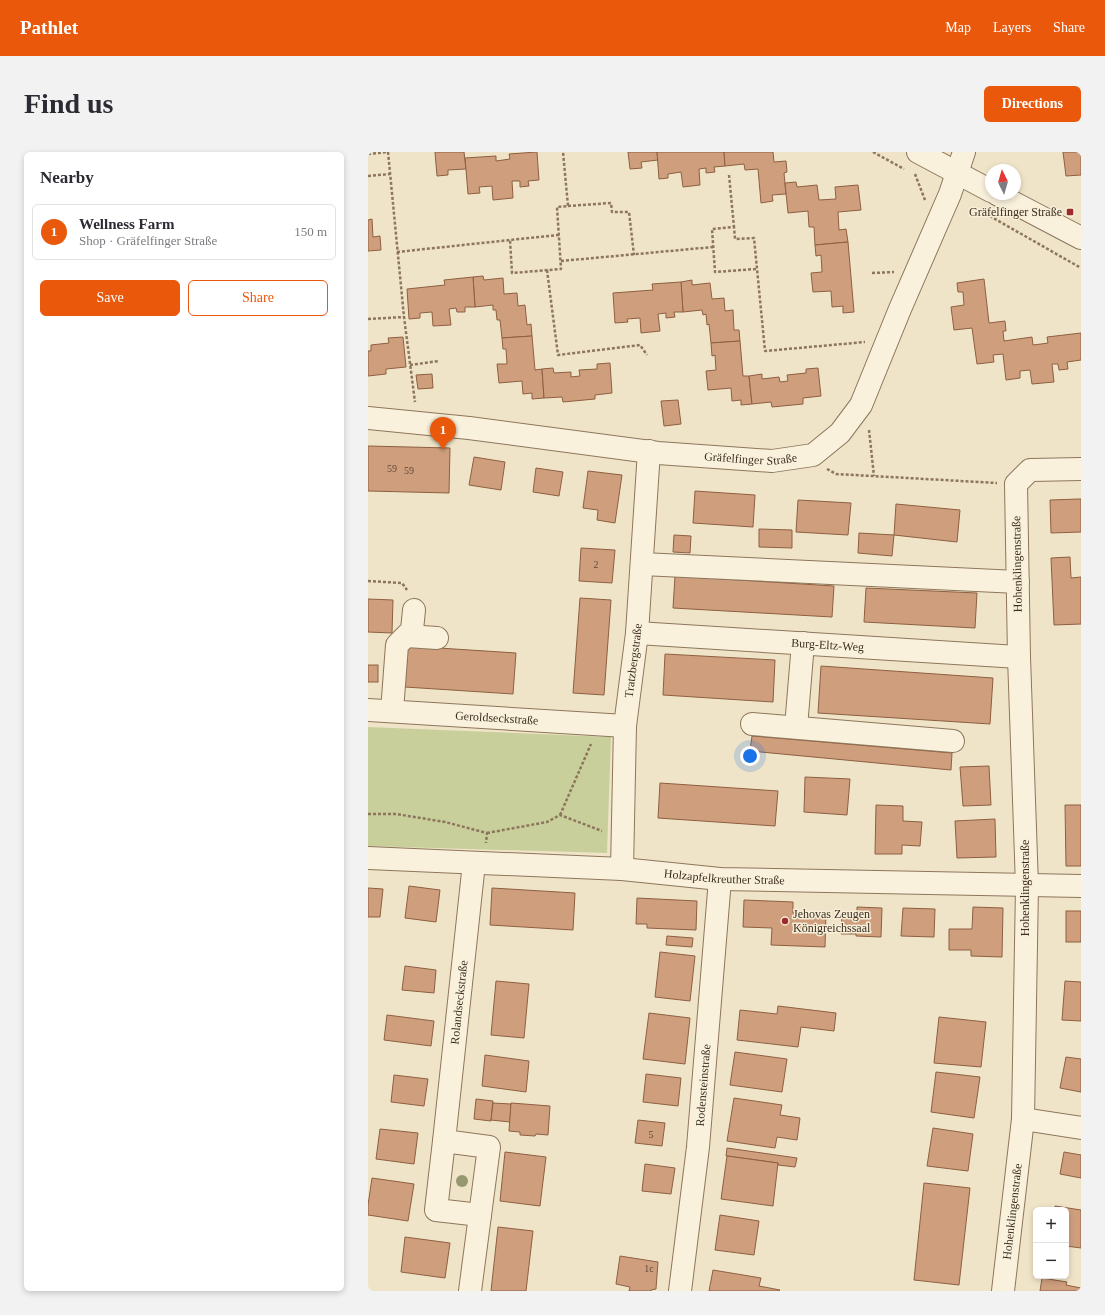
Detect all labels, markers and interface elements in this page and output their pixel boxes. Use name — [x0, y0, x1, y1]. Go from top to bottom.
text: Pathlet — [20, 17, 78, 38]
text: Map — [945, 20, 971, 35]
text: Layers — [993, 20, 1031, 35]
text: Share — [1053, 20, 1085, 35]
button: Directions — [984, 86, 1081, 122]
text: Find us — [24, 88, 114, 119]
north arrow — [985, 164, 1021, 200]
text: Nearby — [40, 168, 94, 187]
place label: Gräfelfinger Straße — [969, 205, 1062, 219]
marker: Gräfelfinger Straße — [1065, 207, 1075, 217]
text: Wellness Farm — [79, 216, 174, 232]
text: 1 — [51, 224, 57, 239]
text: 150 m — [294, 224, 327, 239]
text: Shop · Gräfelfinger Straße — [79, 233, 217, 248]
button: Save — [40, 280, 180, 316]
button: Share — [188, 280, 328, 316]
pin: 1 — [430, 417, 456, 450]
street label: Gräfelfinger Straße — [704, 449, 798, 468]
house number: 59 — [387, 463, 397, 474]
house number: 59 — [404, 465, 414, 476]
street label: Hohenklingenstraße — [1009, 516, 1025, 612]
house number: 2 — [594, 559, 599, 570]
street label: Tratzbergstraße — [622, 623, 645, 699]
street label: Burg-Eltz-Weg — [791, 636, 864, 654]
street label: Geroldseckstraße — [455, 708, 539, 728]
your location — [740, 746, 760, 766]
street label: Hohenklingenstraße — [1018, 840, 1032, 936]
street label: Holzapfelkreuther Straße — [663, 866, 785, 887]
place label: Jehovas Zeugen Königreichssaal — [793, 907, 871, 935]
marker: Jehovas Zeugen Königreichssaal — [780, 916, 790, 926]
street label: Rolandseckstraße — [447, 960, 470, 1045]
street label: Rodensteinstraße — [693, 1044, 713, 1127]
house number: 5 — [649, 1129, 654, 1140]
street label: Hohenklingenstraße — [1000, 1163, 1025, 1260]
map controls — [1033, 1207, 1069, 1279]
button: + — [1033, 1207, 1069, 1243]
button: − — [1033, 1243, 1069, 1279]
house number: 1c — [644, 1263, 654, 1274]

